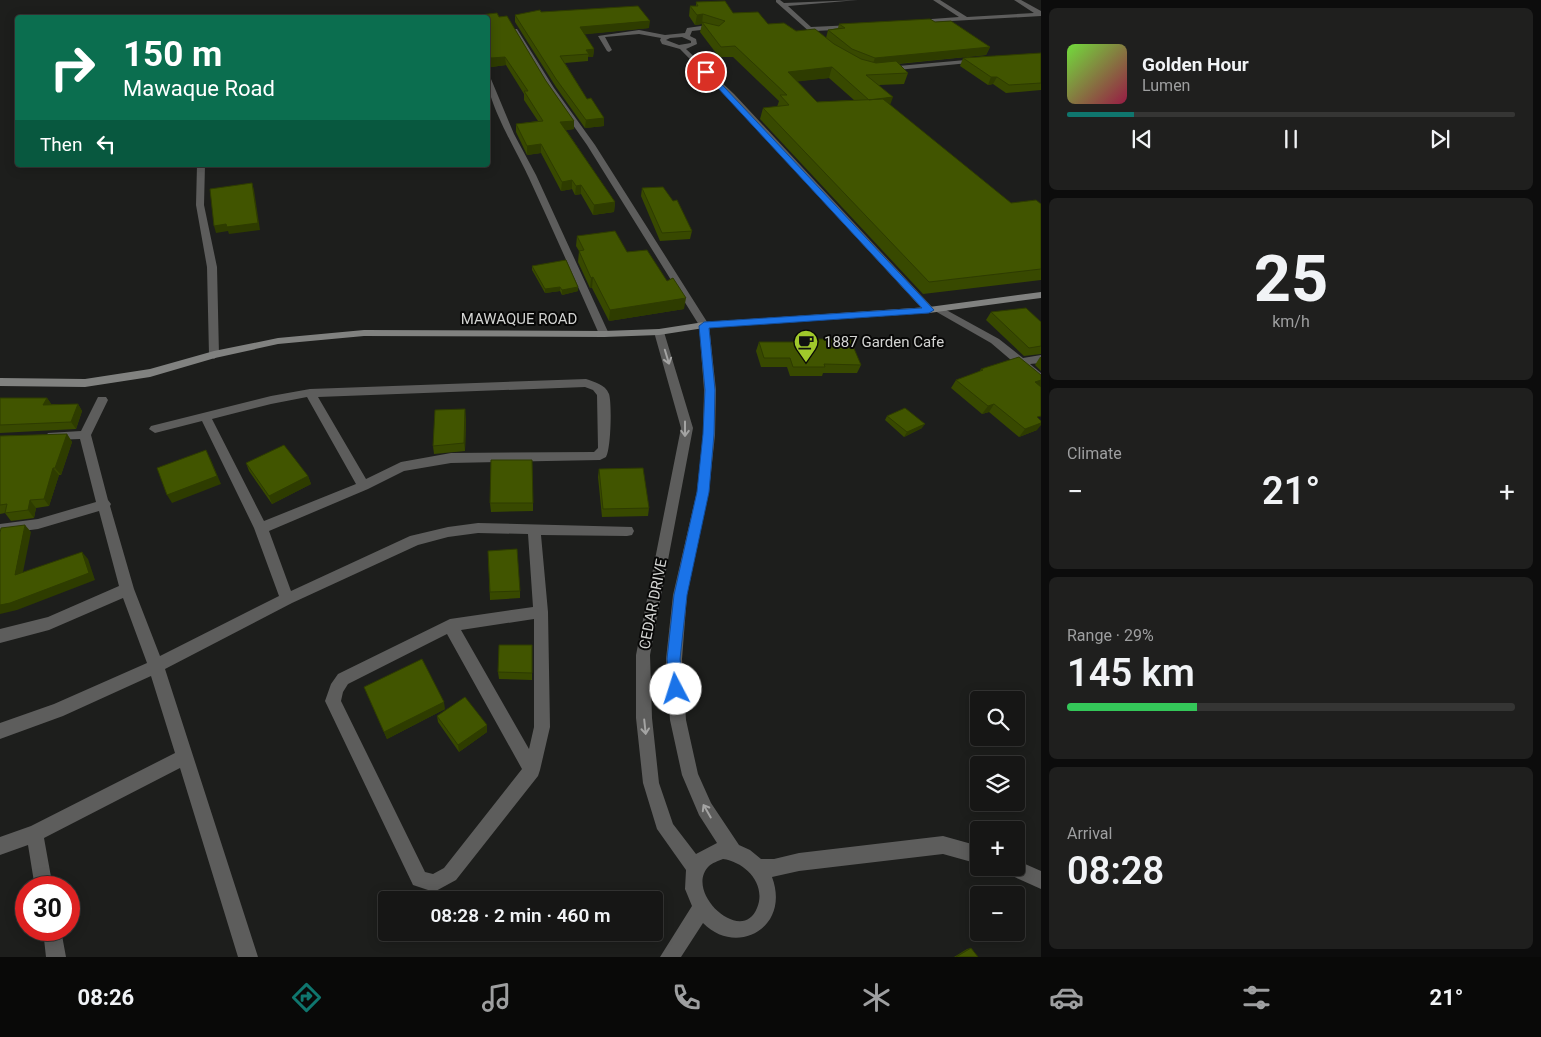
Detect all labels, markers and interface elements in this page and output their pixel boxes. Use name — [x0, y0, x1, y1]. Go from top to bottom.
text: 150 m — [123, 34, 222, 75]
icon: right — [40, 35, 105, 100]
pin — [685, 51, 727, 93]
text: Golden Hour — [1142, 53, 1249, 76]
icon: arrive — [692, 58, 720, 86]
text: Mawaque Road — [123, 76, 275, 101]
text: Lumen — [1142, 76, 1190, 95]
icon: previous — [1128, 125, 1156, 153]
icon: pause — [1277, 125, 1305, 153]
icon: next — [1426, 125, 1454, 153]
icon: left — [92, 130, 120, 158]
text: Then — [40, 133, 82, 156]
text: 25 — [1254, 241, 1328, 317]
street label: MAWAQUE ROAD — [461, 310, 577, 328]
text: km/h — [1272, 312, 1310, 331]
cafe icon: 1887 Garden Cafe — [793, 329, 819, 363]
place label: 1887 Garden Cafe — [824, 333, 944, 351]
one-way arrow — [663, 348, 672, 364]
one-way arrow — [680, 420, 690, 436]
text: Climate — [1067, 444, 1122, 463]
text: 21° — [1262, 469, 1320, 513]
text: − — [1067, 475, 1083, 508]
text: + — [1499, 475, 1515, 508]
street label: CEDAR DRIVE — [635, 557, 671, 651]
text: Range · 29% — [1067, 626, 1154, 645]
text: 145 km — [1067, 651, 1195, 695]
position arrow — [649, 662, 701, 714]
map controls — [970, 691, 1025, 941]
button: search — [970, 691, 1025, 746]
one-way arrow — [640, 719, 650, 735]
button: layers — [970, 756, 1025, 811]
one-way arrow — [701, 804, 711, 818]
button: + — [970, 821, 1025, 876]
text: Arrival — [1067, 824, 1112, 843]
text: 08:28 — [1067, 849, 1164, 893]
speed limit sign: 30 — [15, 876, 80, 941]
button: − — [970, 886, 1025, 941]
text: 08:28 · 2 min · 460 m — [430, 904, 611, 927]
icon: directions — [289, 980, 324, 1015]
icon: music — [479, 980, 514, 1015]
icon: phone — [669, 980, 704, 1015]
icon: climate — [859, 980, 894, 1015]
icon: car — [1049, 980, 1084, 1015]
icon: filters — [1239, 980, 1274, 1015]
text: 08:26 — [78, 985, 134, 1010]
text: 21° — [1430, 985, 1463, 1010]

